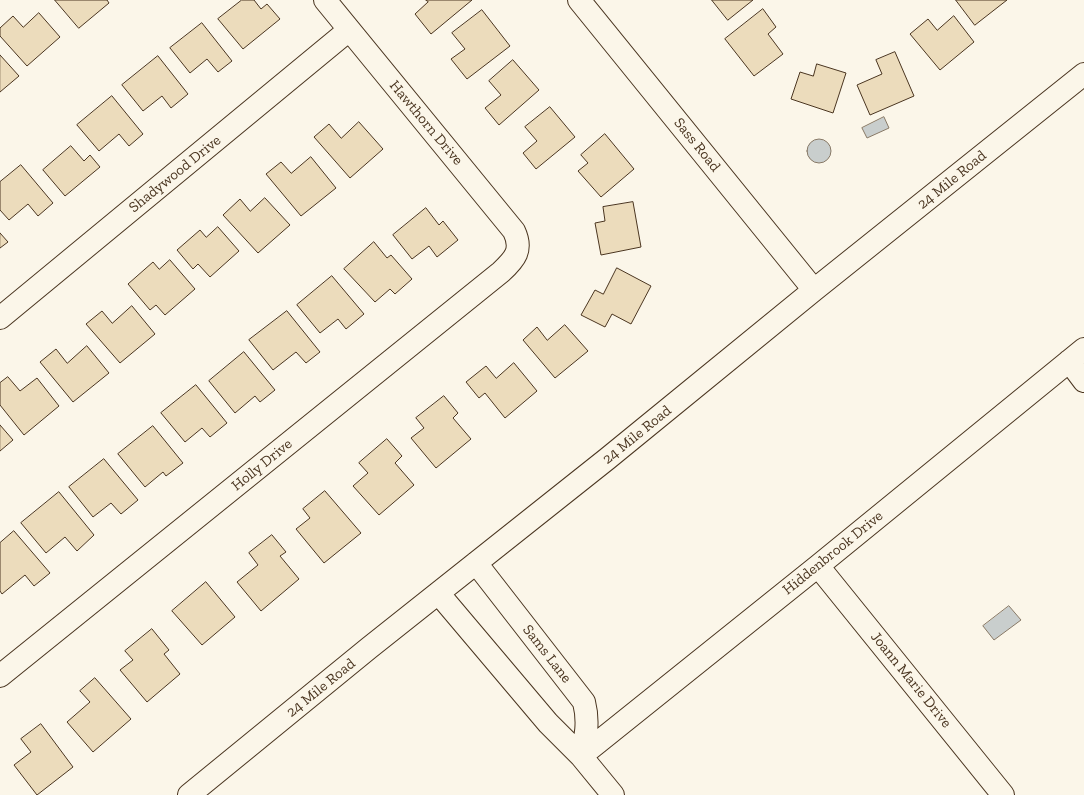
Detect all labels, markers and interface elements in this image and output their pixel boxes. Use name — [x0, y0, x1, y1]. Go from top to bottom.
street label: Hawthorn Drive — [385, 77, 467, 169]
street label: Sass Road — [670, 114, 724, 176]
street label: Shadywood Drive — [125, 131, 225, 217]
street label: 24 Mile Road — [914, 147, 990, 213]
street label: 24 Mile Road — [599, 402, 675, 468]
street label: Holly Drive — [228, 435, 296, 495]
street label: Hiddenbrook Drive — [779, 507, 887, 599]
street label: Sams Lane — [519, 621, 575, 687]
street label: Joann Marie Drive — [867, 628, 955, 732]
street label: 24 Mile Road — [283, 655, 359, 721]

